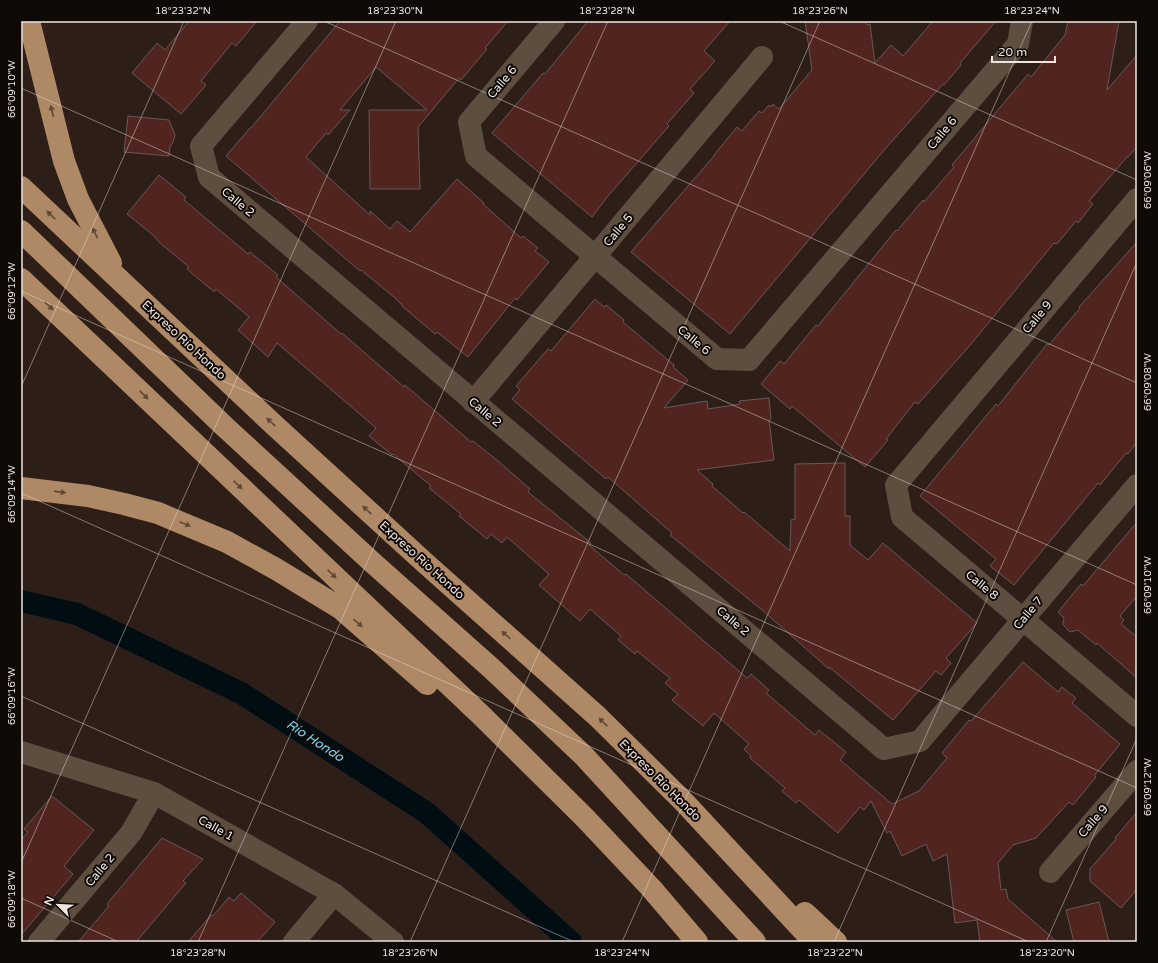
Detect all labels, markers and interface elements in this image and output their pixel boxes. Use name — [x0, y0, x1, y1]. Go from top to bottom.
text: 18°23'32"N — [155, 5, 211, 17]
text: 18°23'30"N — [367, 5, 423, 17]
text: 18°23'28"N — [579, 5, 635, 17]
text: 18°23'26"N — [792, 5, 848, 17]
text: 18°23'24"N — [1004, 5, 1060, 17]
scale bar — [992, 38, 1055, 64]
text: 20 m — [998, 45, 1027, 59]
text: 66°09'10"W — [6, 60, 18, 118]
street label: Calle 6 — [484, 63, 520, 101]
one-way arrow — [48, 105, 54, 117]
street label: Calle 6 — [924, 114, 960, 152]
text: 66°09'06"W — [1142, 151, 1154, 209]
street label: Calle 2 — [219, 184, 257, 220]
one-way arrow — [46, 210, 56, 219]
street label: Calle 5 — [600, 211, 636, 249]
one-way arrow — [92, 227, 98, 239]
text: 66°09'12"W — [6, 262, 18, 320]
street label: Expreso Río Hondo — [139, 298, 229, 382]
street label: Calle 9 — [1019, 298, 1055, 336]
one-way arrow — [44, 301, 54, 311]
street label: Calle 6 — [675, 322, 713, 358]
text: 66°09'08"W — [1142, 353, 1154, 411]
one-way arrow — [139, 390, 149, 400]
street label: Calle 2 — [466, 394, 504, 430]
one-way arrow — [266, 417, 276, 427]
text: 66°09'14"W — [6, 465, 18, 523]
one-way arrow — [233, 480, 243, 489]
one-way arrow — [54, 489, 66, 495]
one-way arrow — [362, 505, 372, 515]
street label: Expreso Río Hondo — [377, 518, 467, 602]
one-way arrow — [180, 522, 192, 528]
text: 66°09'10"W — [1142, 556, 1154, 614]
street label: Calle 8 — [963, 567, 1001, 603]
one-way arrow — [328, 569, 337, 578]
street label: Calle 7 — [1010, 594, 1046, 632]
street label: Calle 2 — [714, 603, 752, 639]
one-way arrow — [353, 619, 363, 628]
one-way arrow — [501, 631, 511, 640]
text: 66°09'16"W — [6, 667, 18, 725]
water label: Río Hondo — [283, 716, 348, 766]
one-way arrow — [598, 717, 608, 727]
street label: Expreso Río Hondo — [616, 736, 704, 824]
text: 66°09'12"W — [1142, 758, 1154, 816]
street label: Calle 9 — [1075, 802, 1111, 840]
street label: Calle 1 — [196, 813, 236, 843]
street label: Calle 2 — [82, 851, 118, 889]
text: 66°09'18"W — [6, 870, 18, 928]
north arrow — [38, 885, 78, 925]
text: N — [42, 894, 57, 908]
text: 18°23'28"N — [170, 947, 226, 959]
text: 18°23'26"N — [382, 947, 438, 959]
text: 18°23'24"N — [594, 947, 650, 959]
text: 18°23'22"N — [807, 947, 863, 959]
text: 18°23'20"N — [1019, 947, 1075, 959]

